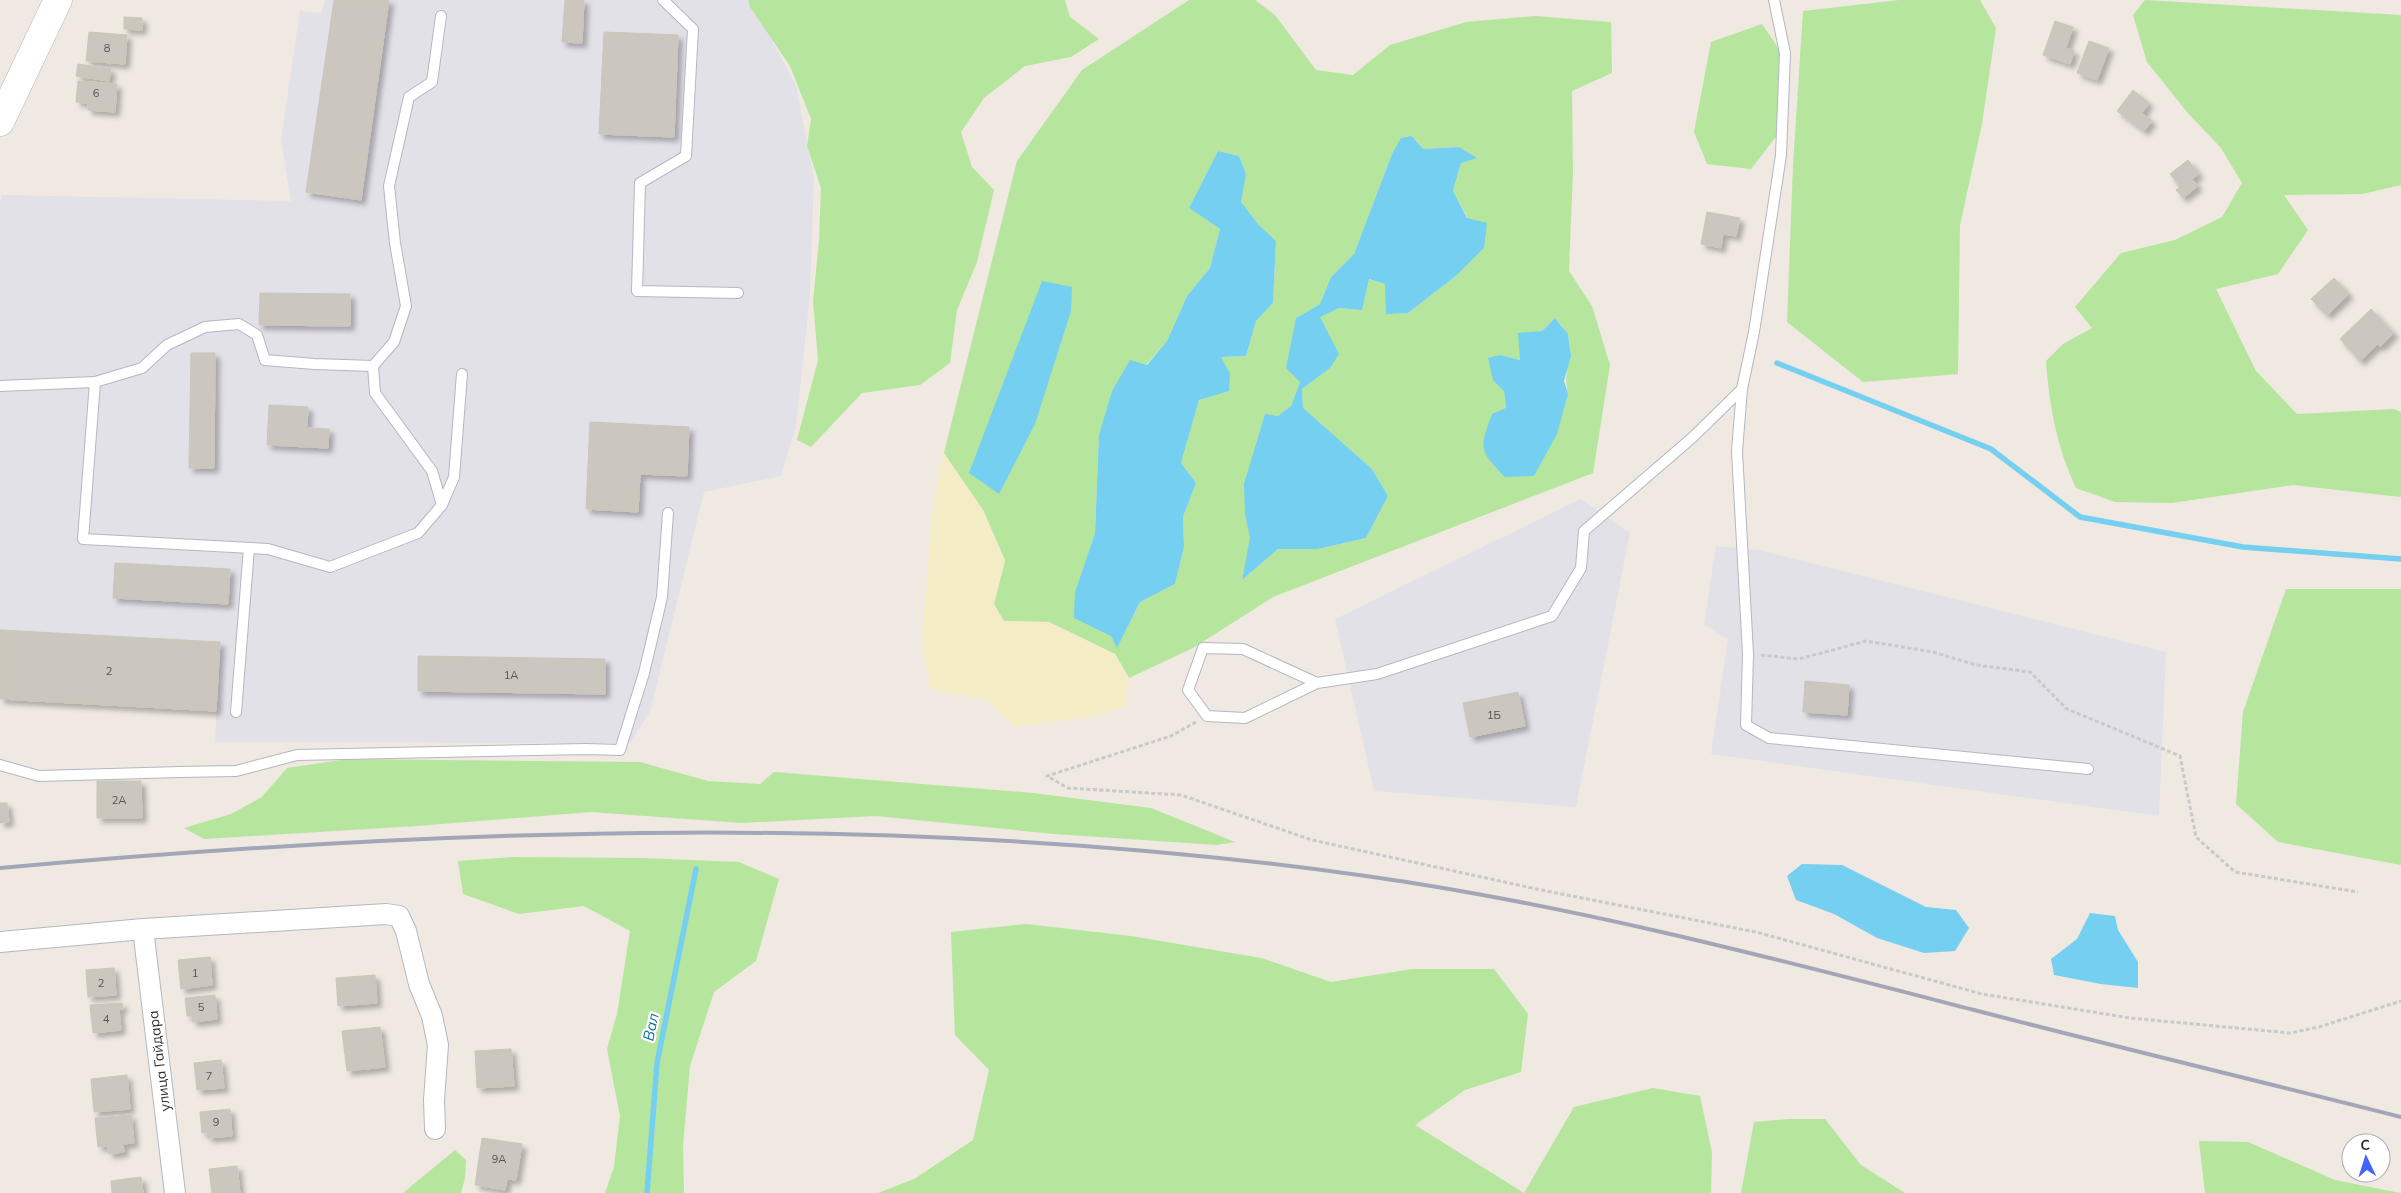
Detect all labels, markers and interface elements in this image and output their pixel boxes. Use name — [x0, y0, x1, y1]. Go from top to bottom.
house number: 8 — [104, 41, 111, 55]
house number: 6 — [93, 86, 100, 100]
house number: 2 — [106, 664, 113, 678]
house number: 1А — [504, 668, 518, 682]
house number: 1Б — [1487, 708, 1501, 722]
house number: 2А — [112, 793, 126, 807]
house number: 1 — [192, 966, 198, 980]
house number: 2 — [98, 976, 105, 990]
house number: 5 — [198, 1000, 205, 1014]
street label: улица Гайдара — [144, 1010, 174, 1112]
water label: Вал — [638, 1011, 663, 1043]
house number: 4 — [103, 1012, 110, 1026]
house number: 7 — [206, 1069, 212, 1083]
house number: 9 — [213, 1115, 219, 1129]
north arrow — [2341, 1133, 2391, 1183]
text: С — [2360, 1136, 2371, 1154]
house number: 9А — [492, 1152, 506, 1166]

